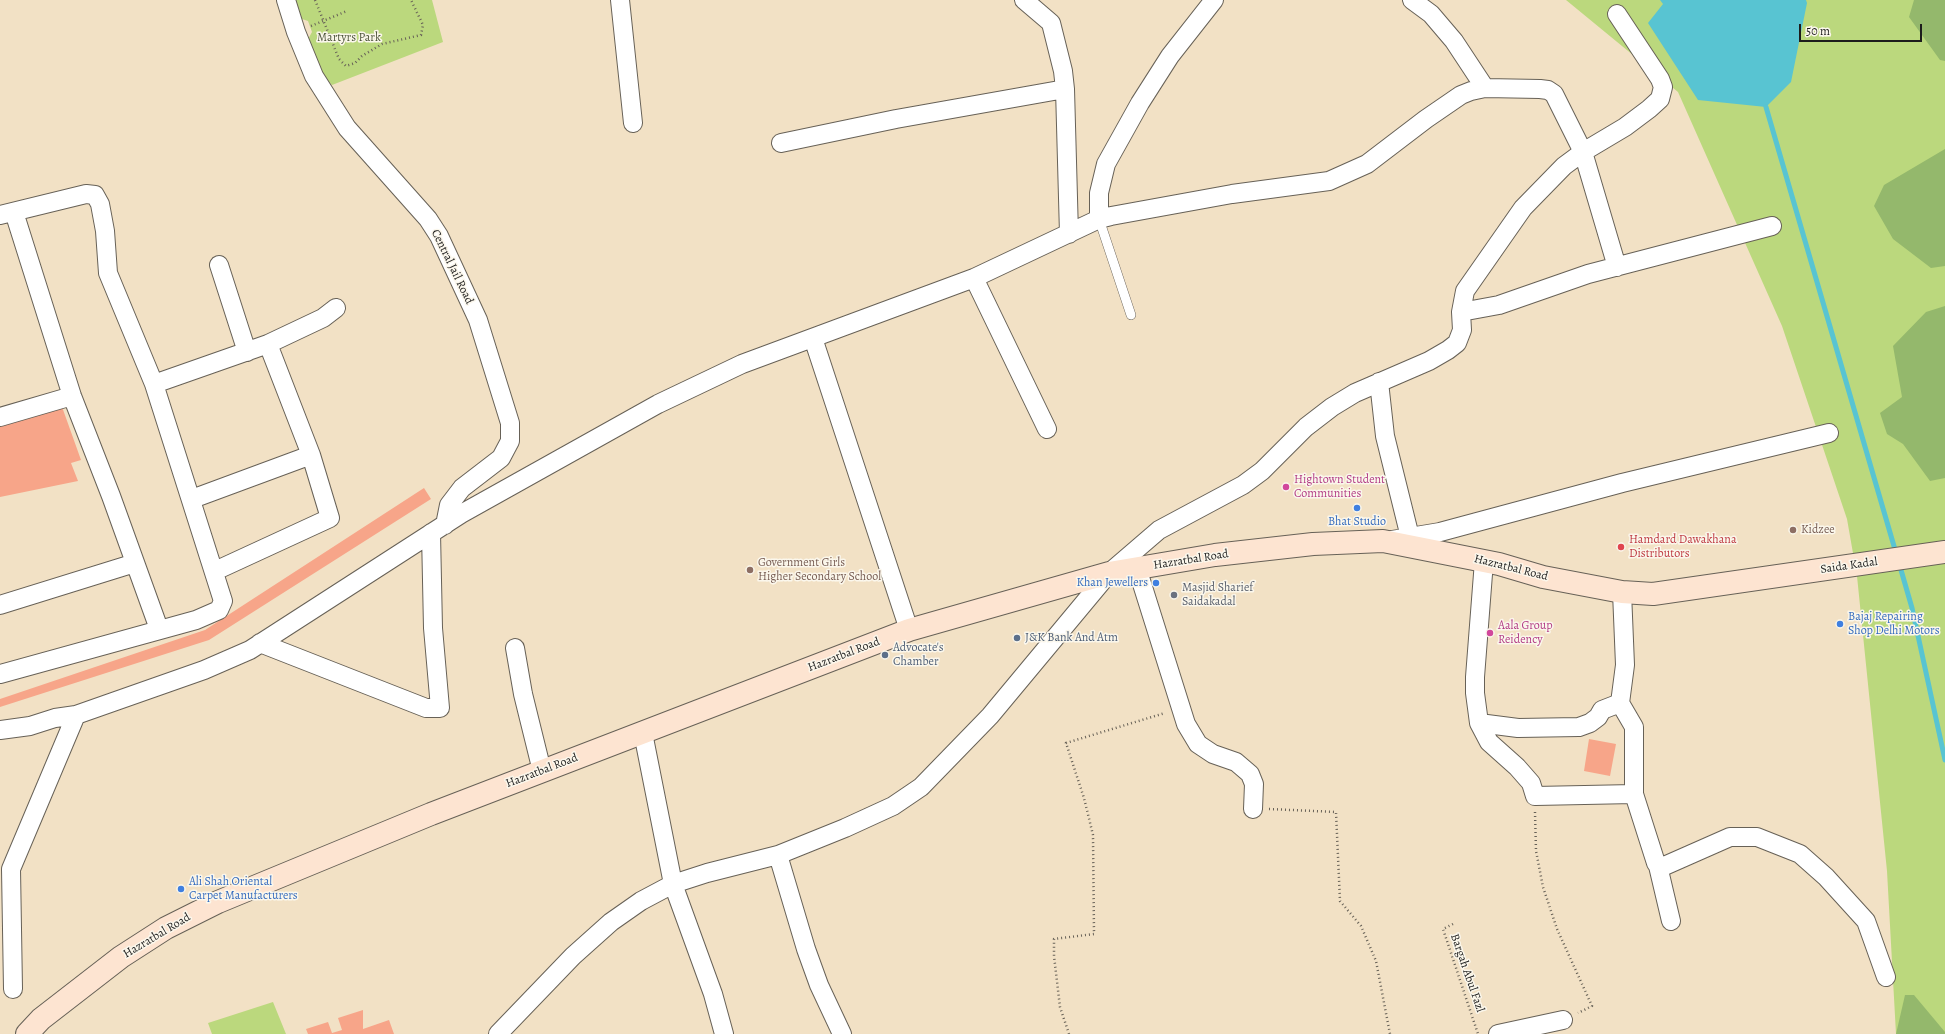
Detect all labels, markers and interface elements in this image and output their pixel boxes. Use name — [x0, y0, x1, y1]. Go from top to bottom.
scale bar — [1801, 16, 1924, 42]
text: 50 m — [1806, 23, 1830, 39]
park label: Martyrs Park — [317, 31, 381, 45]
street label: Central Jail Road — [428, 227, 476, 307]
place label: Hightown Student Communities — [1294, 473, 1385, 501]
marker: Hightown Student Communities — [1281, 482, 1291, 492]
marker: Bhat Studio — [1352, 503, 1362, 513]
place label: Bhat Studio — [1328, 515, 1386, 529]
place label: Kidzee — [1801, 523, 1835, 537]
marker: Kidzee — [1788, 525, 1798, 535]
place label: Hamdard Dawakhana Distributors — [1629, 533, 1737, 561]
marker: Hamdard Dawakhana Distributors — [1616, 542, 1626, 552]
street label: Hazratbal Road — [1152, 547, 1230, 573]
street label: Hazratbal Road — [1472, 552, 1550, 584]
street label: Saida Kadal — [1820, 555, 1878, 577]
place label: Government Girls Higher Secondary School — [758, 556, 881, 584]
marker: Government Girls Higher Secondary School — [745, 565, 755, 575]
place label: Khan Jewellers — [1076, 576, 1148, 590]
marker: Khan Jewellers — [1151, 578, 1161, 588]
place label: Masjid Sharief Saidakadal — [1182, 581, 1253, 609]
marker: Masjid Sharief Saidakadal — [1169, 590, 1179, 600]
place label: Bajaj Repairing Shop Delhi Motors — [1848, 610, 1939, 638]
place label: Aala Group Reidency — [1498, 619, 1553, 647]
marker: Bajaj Repairing Shop Delhi Motors — [1835, 619, 1845, 629]
marker: Aala Group Reidency — [1485, 628, 1495, 638]
place label: J&K Bank And Atm — [1025, 631, 1118, 645]
marker: J&K Bank And Atm — [1012, 633, 1022, 643]
street label: Hazratbal Road — [806, 635, 882, 675]
place label: Advocate's Chamber — [893, 641, 944, 669]
marker: Advocate's Chamber — [880, 650, 890, 660]
street label: Hazratbal Road — [504, 751, 580, 791]
place label: Ali Shah Oriental Carpet Manufacturers — [189, 875, 298, 903]
marker: Ali Shah Oriental Carpet Manufacturers — [176, 884, 186, 894]
street label: Hazratbal Road — [121, 910, 193, 962]
street label: Bargah Abul Fazl — [1447, 932, 1487, 1014]

